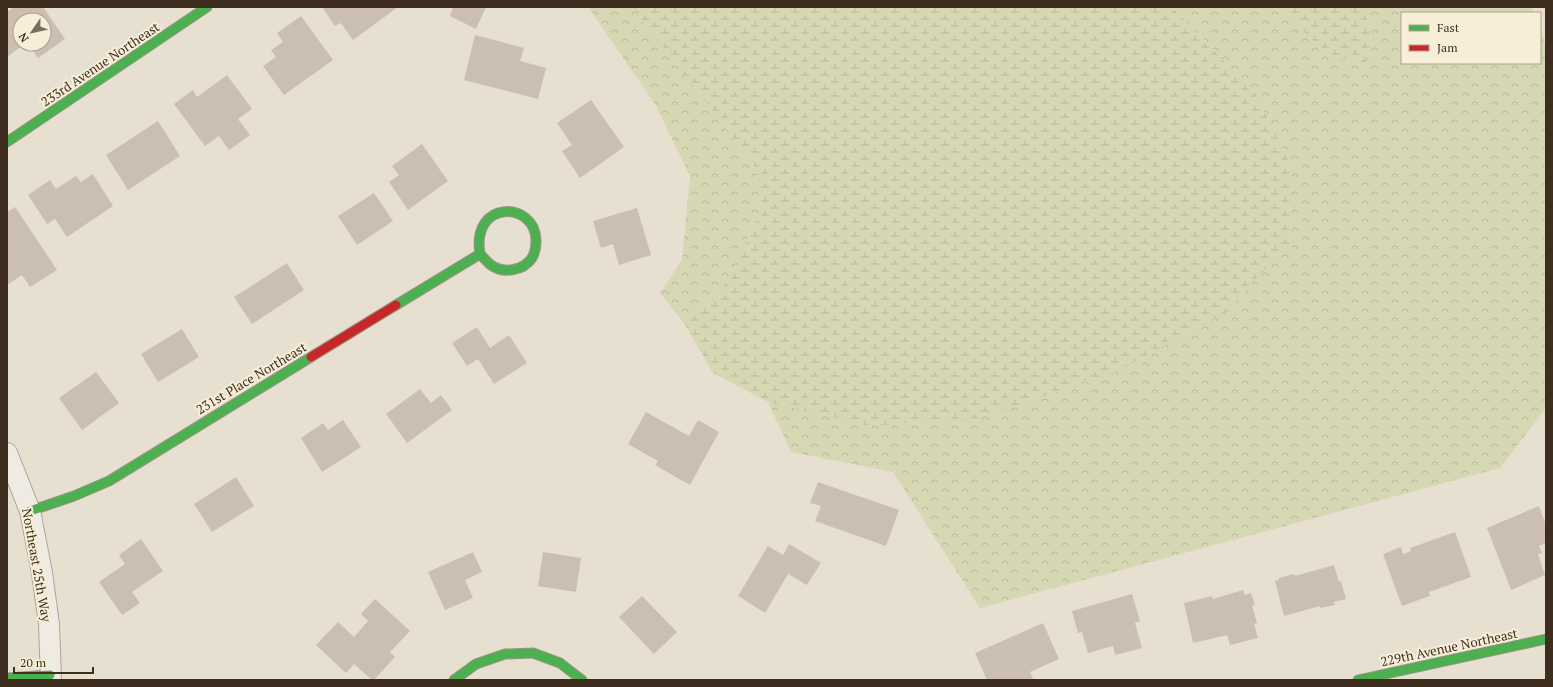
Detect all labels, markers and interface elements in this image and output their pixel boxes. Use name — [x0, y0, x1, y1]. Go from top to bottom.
north arrow — [12, 12, 52, 52]
legend — [1401, 12, 1541, 64]
street label: 233rd Avenue Northeast — [37, 17, 163, 110]
text: Fast — [1437, 20, 1460, 35]
text: N — [15, 30, 32, 45]
text: Jam — [1437, 40, 1458, 55]
street label: 231st Place Northeast — [192, 338, 310, 418]
street label: Northeast 25th Way — [18, 507, 56, 624]
street label: 229th Avenue Northeast — [1379, 624, 1519, 670]
scale bar — [14, 649, 93, 675]
text: 20 m — [20, 655, 47, 670]

